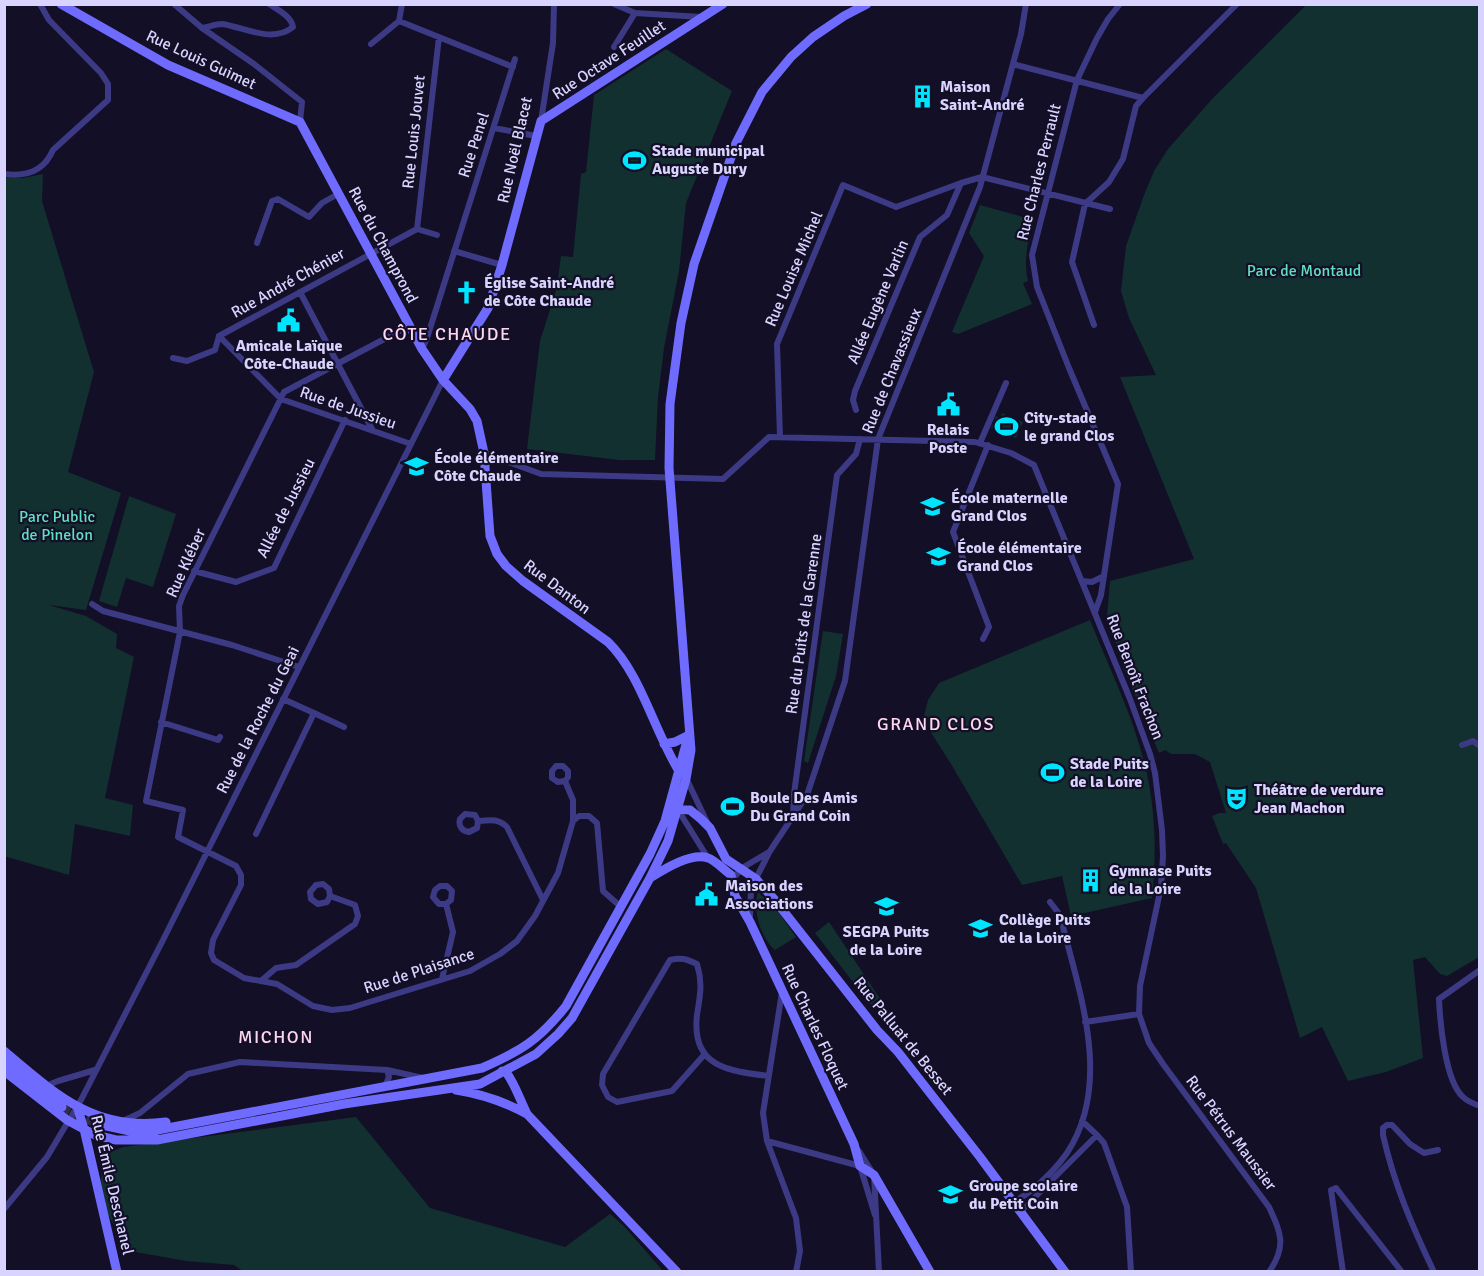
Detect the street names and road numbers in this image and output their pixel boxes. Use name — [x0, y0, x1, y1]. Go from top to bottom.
street label: Rue Octave Feuillet — [549, 16, 670, 104]
street label: Rue Louis Guimet — [143, 26, 260, 94]
street label: Rue Louis Jouvet — [398, 74, 430, 190]
street label: Rue Noël Blacet — [493, 95, 537, 205]
street label: Rue Charles Perrault — [1012, 101, 1066, 242]
street label: Rue Penel — [454, 109, 494, 180]
street label: Rue du Champrond — [344, 183, 422, 307]
street label: Rue Louise Michel — [761, 208, 827, 330]
street label: Allée Eugène Varlin — [843, 237, 913, 367]
street label: Rue André Chénier — [228, 243, 348, 323]
street label: Rue de Chavassieux — [858, 305, 927, 437]
street label: Rue de Jussieu — [297, 382, 399, 434]
street label: Allée de Jussieu — [252, 455, 320, 561]
street label: Rue Kléber — [162, 525, 210, 601]
street label: Rue du Puits de la Garenne — [781, 532, 827, 716]
street label: Rue Danton — [519, 555, 595, 619]
street label: Rue Benoît Frachon — [1102, 611, 1168, 743]
street label: Rue de la Roche du Geai — [212, 643, 304, 797]
street label: Rue de Plaisance — [361, 944, 477, 998]
street label: Rue Charles Floquet — [777, 961, 853, 1094]
street label: Rue Palluat de Besset — [849, 973, 957, 1100]
street label: Rue Pétrus Maussier — [1181, 1071, 1281, 1195]
street label: Rue Émile Deschanel — [86, 1113, 138, 1257]

